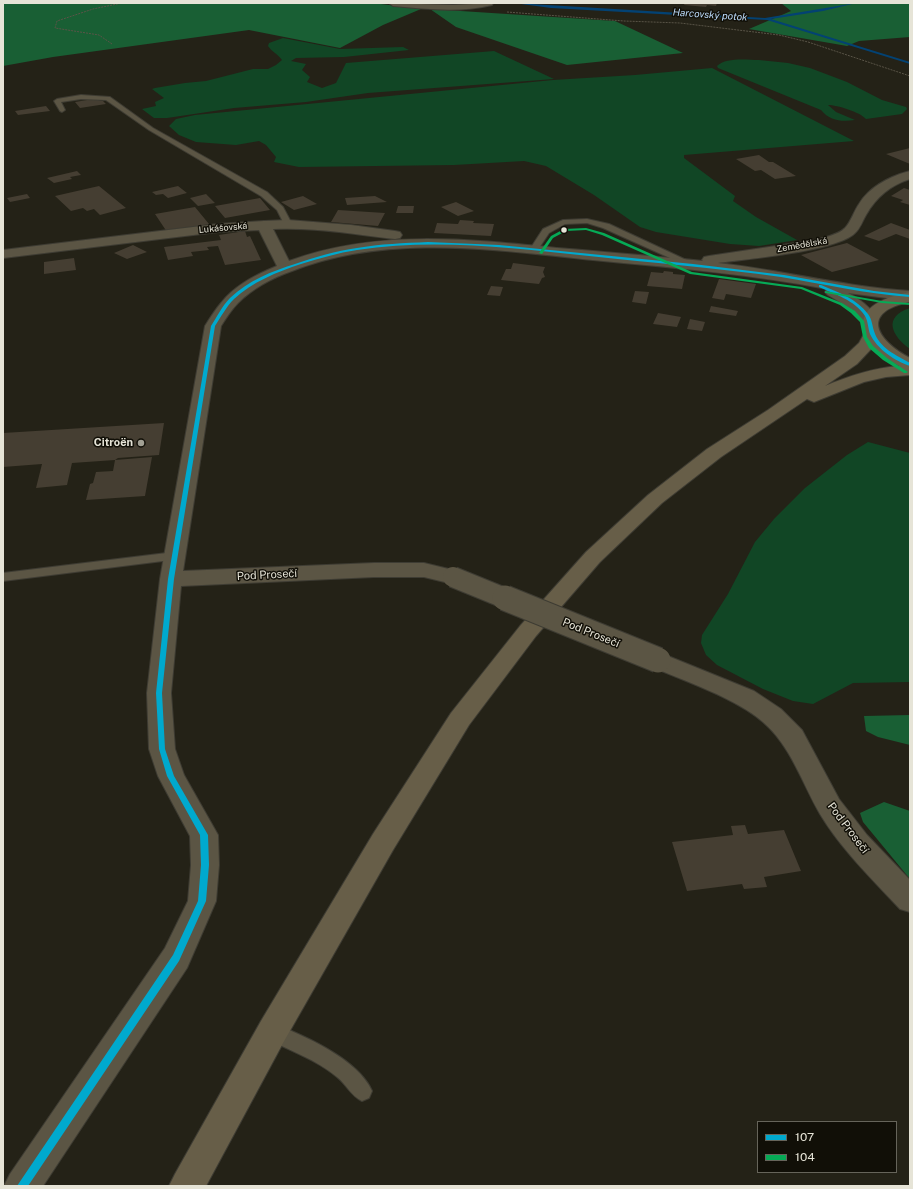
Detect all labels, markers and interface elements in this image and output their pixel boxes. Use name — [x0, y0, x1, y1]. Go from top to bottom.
water label: Harcovský potok — [672, 6, 748, 24]
street label: Lukášovská — [198, 220, 248, 236]
unlabelled marker — [559, 225, 569, 235]
street label: Zemědělská — [776, 235, 828, 255]
place label: Citroën — [94, 436, 133, 450]
marker: Citroën — [136, 438, 146, 448]
street label: Pod Prosečí — [237, 567, 297, 583]
street label: Pod Prosečí — [561, 616, 621, 650]
street label: Pod Prosečí — [825, 800, 871, 856]
legend — [757, 1121, 897, 1173]
text: 107 — [795, 1130, 814, 1144]
text: 104 — [795, 1150, 815, 1164]

